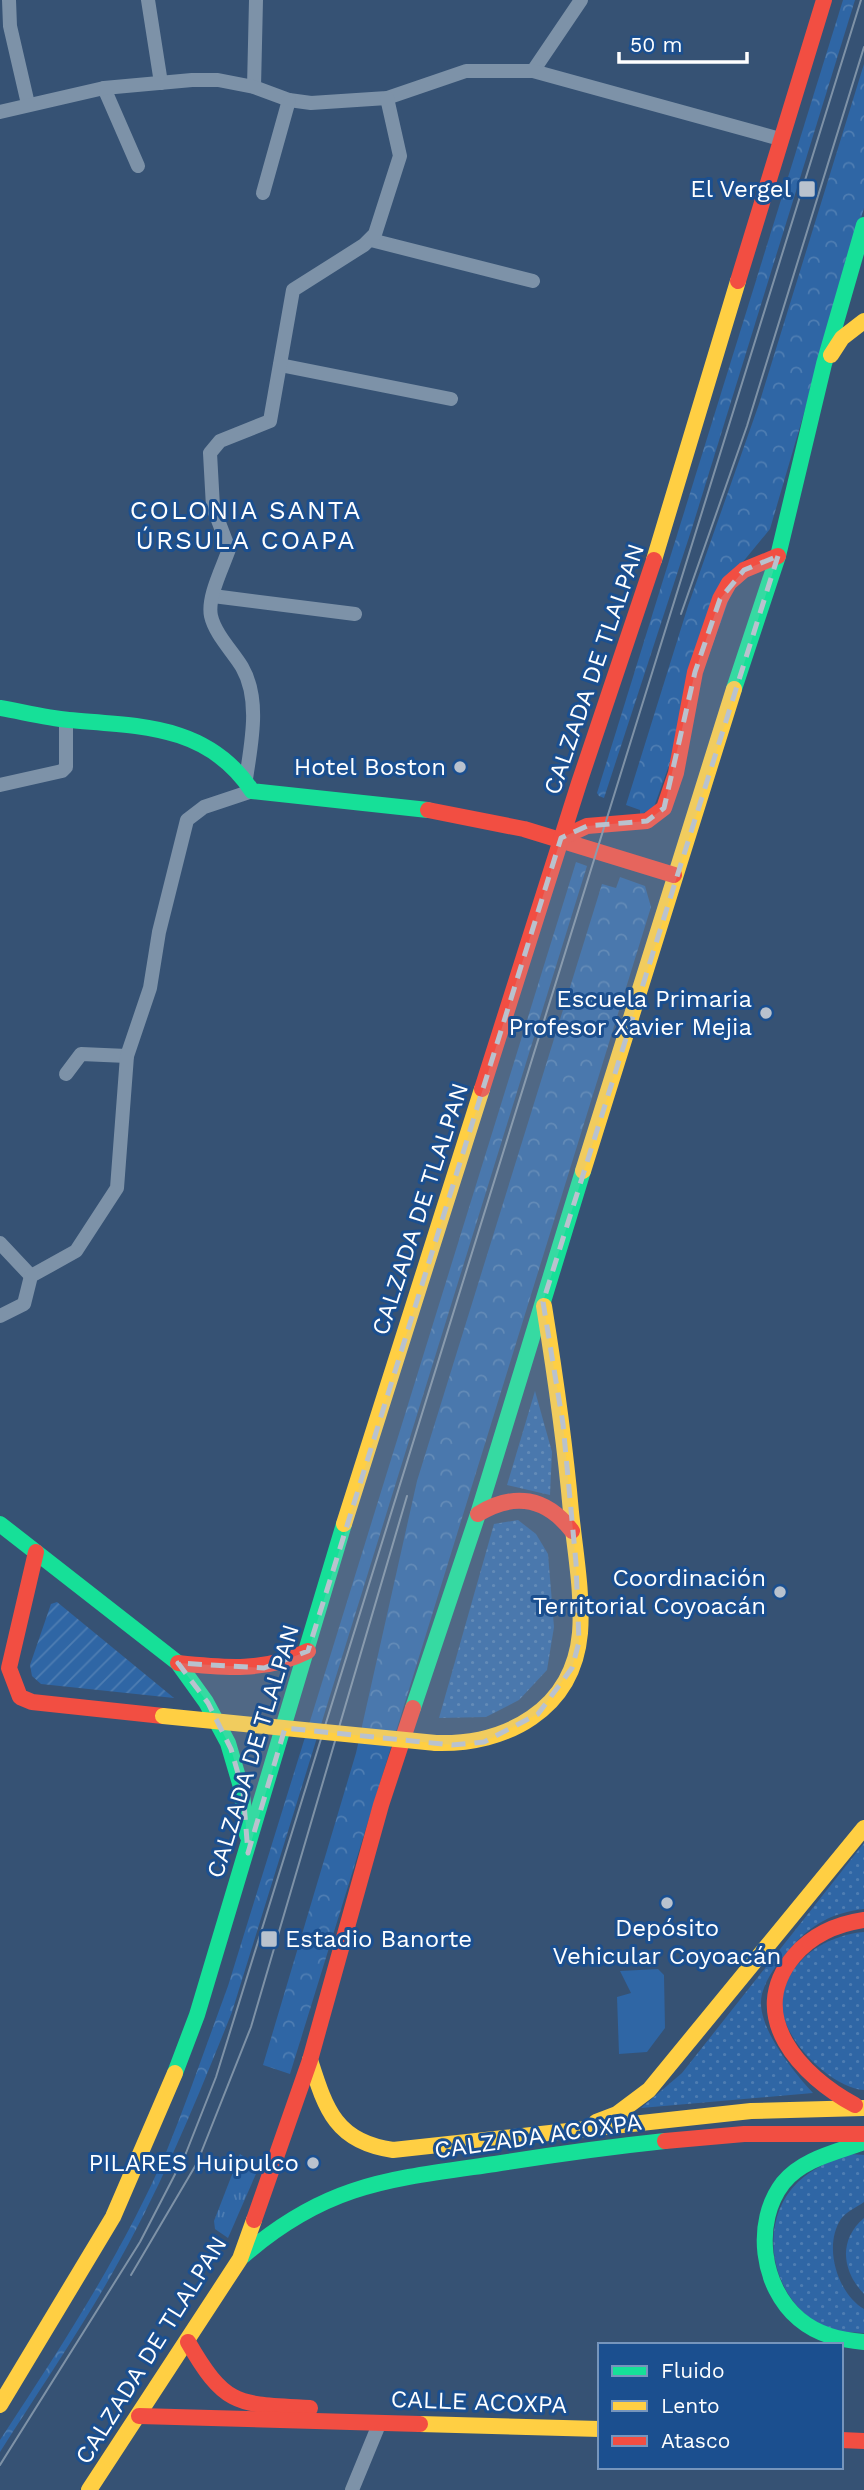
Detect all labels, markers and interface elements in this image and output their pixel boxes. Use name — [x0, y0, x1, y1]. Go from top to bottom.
scale bar — [619, 21, 747, 65]
text: 50 m — [630, 32, 682, 57]
place label: El Vergel — [690, 175, 792, 203]
marker: El Vergel — [797, 179, 817, 199]
district label: COLONIA SANTA ÚRSULA COAPA — [130, 495, 362, 555]
street label: CALZADA DE TLALPAN — [538, 540, 650, 798]
place label: Hotel Boston — [294, 753, 446, 781]
marker: Hotel Boston — [452, 759, 468, 775]
place label: Escuela Primaria Profesor Xavier Mejia — [509, 985, 752, 1041]
marker: Escuela Primaria Profesor Xavier Mejia — [758, 1005, 774, 1021]
street label: CALZADA DE TLALPAN — [366, 1079, 474, 1339]
place label: Coordinación Territorial Coyoacán — [533, 1564, 766, 1620]
marker: Coordinación Territorial Coyoacán — [772, 1584, 788, 1600]
street label: CALZADA DE TLALPAN — [201, 1621, 305, 1881]
marker: Depósito Vehicular Coyoacán — [659, 1895, 675, 1911]
place label: Depósito Vehicular Coyoacán — [553, 1914, 781, 1970]
place label: Estadio Banorte — [285, 1925, 472, 1953]
marker: Estadio Banorte — [259, 1929, 279, 1949]
street label: CALZADA ACOXPA — [432, 2108, 644, 2164]
place label: PILARES Huipulco — [89, 2149, 299, 2177]
marker: PILARES Huipulco — [305, 2155, 321, 2171]
street label: CALZADA DE TLALPAN — [69, 2231, 233, 2469]
legend — [598, 2343, 843, 2469]
text: Fluido — [661, 2358, 725, 2383]
street label: CALLE ACOXPA — [390, 2385, 568, 2419]
text: Lento — [661, 2393, 720, 2418]
text: Atasco — [661, 2428, 730, 2453]

